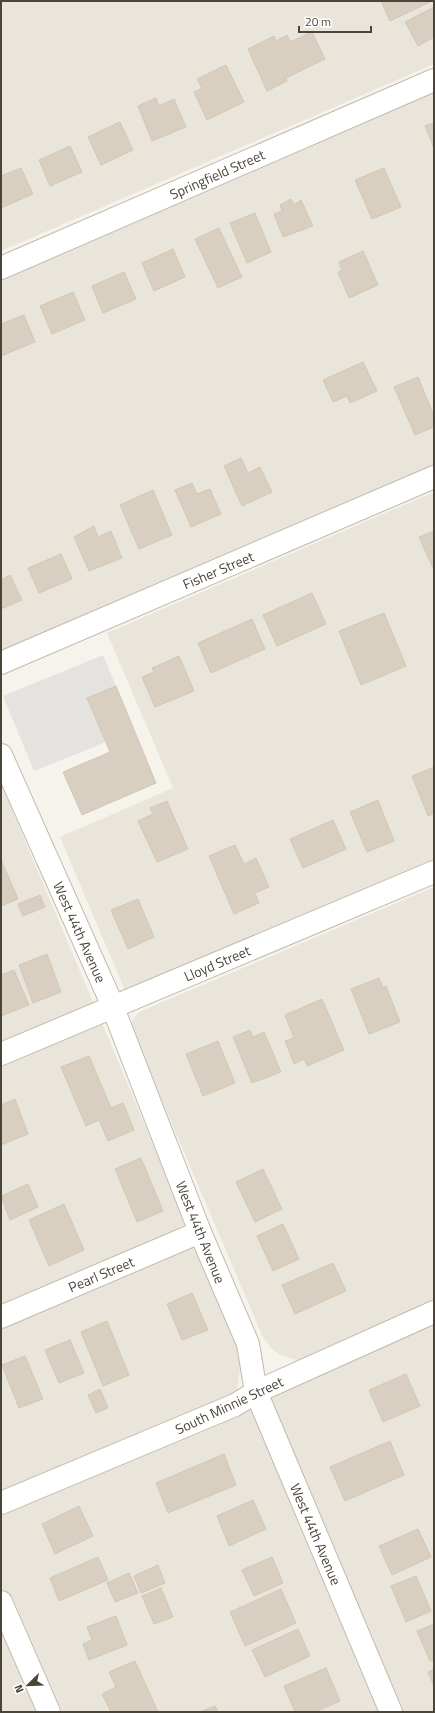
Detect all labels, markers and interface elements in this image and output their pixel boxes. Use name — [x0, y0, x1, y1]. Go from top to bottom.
scale bar — [299, 8, 371, 34]
text: 20 m — [305, 12, 331, 31]
street label: Springfield Street — [166, 144, 268, 204]
street label: Fisher Street — [179, 546, 257, 594]
street label: West 44th Avenue — [48, 878, 112, 986]
street label: Lloyd Street — [180, 940, 254, 986]
street label: West 44th Avenue — [171, 1178, 231, 1286]
street label: Pearl Street — [65, 1251, 137, 1297]
street label: South Minnie Street — [171, 1371, 287, 1439]
street label: West 44th Avenue — [285, 1480, 347, 1588]
north arrow — [8, 1665, 48, 1705]
text: N — [10, 1682, 28, 1696]

